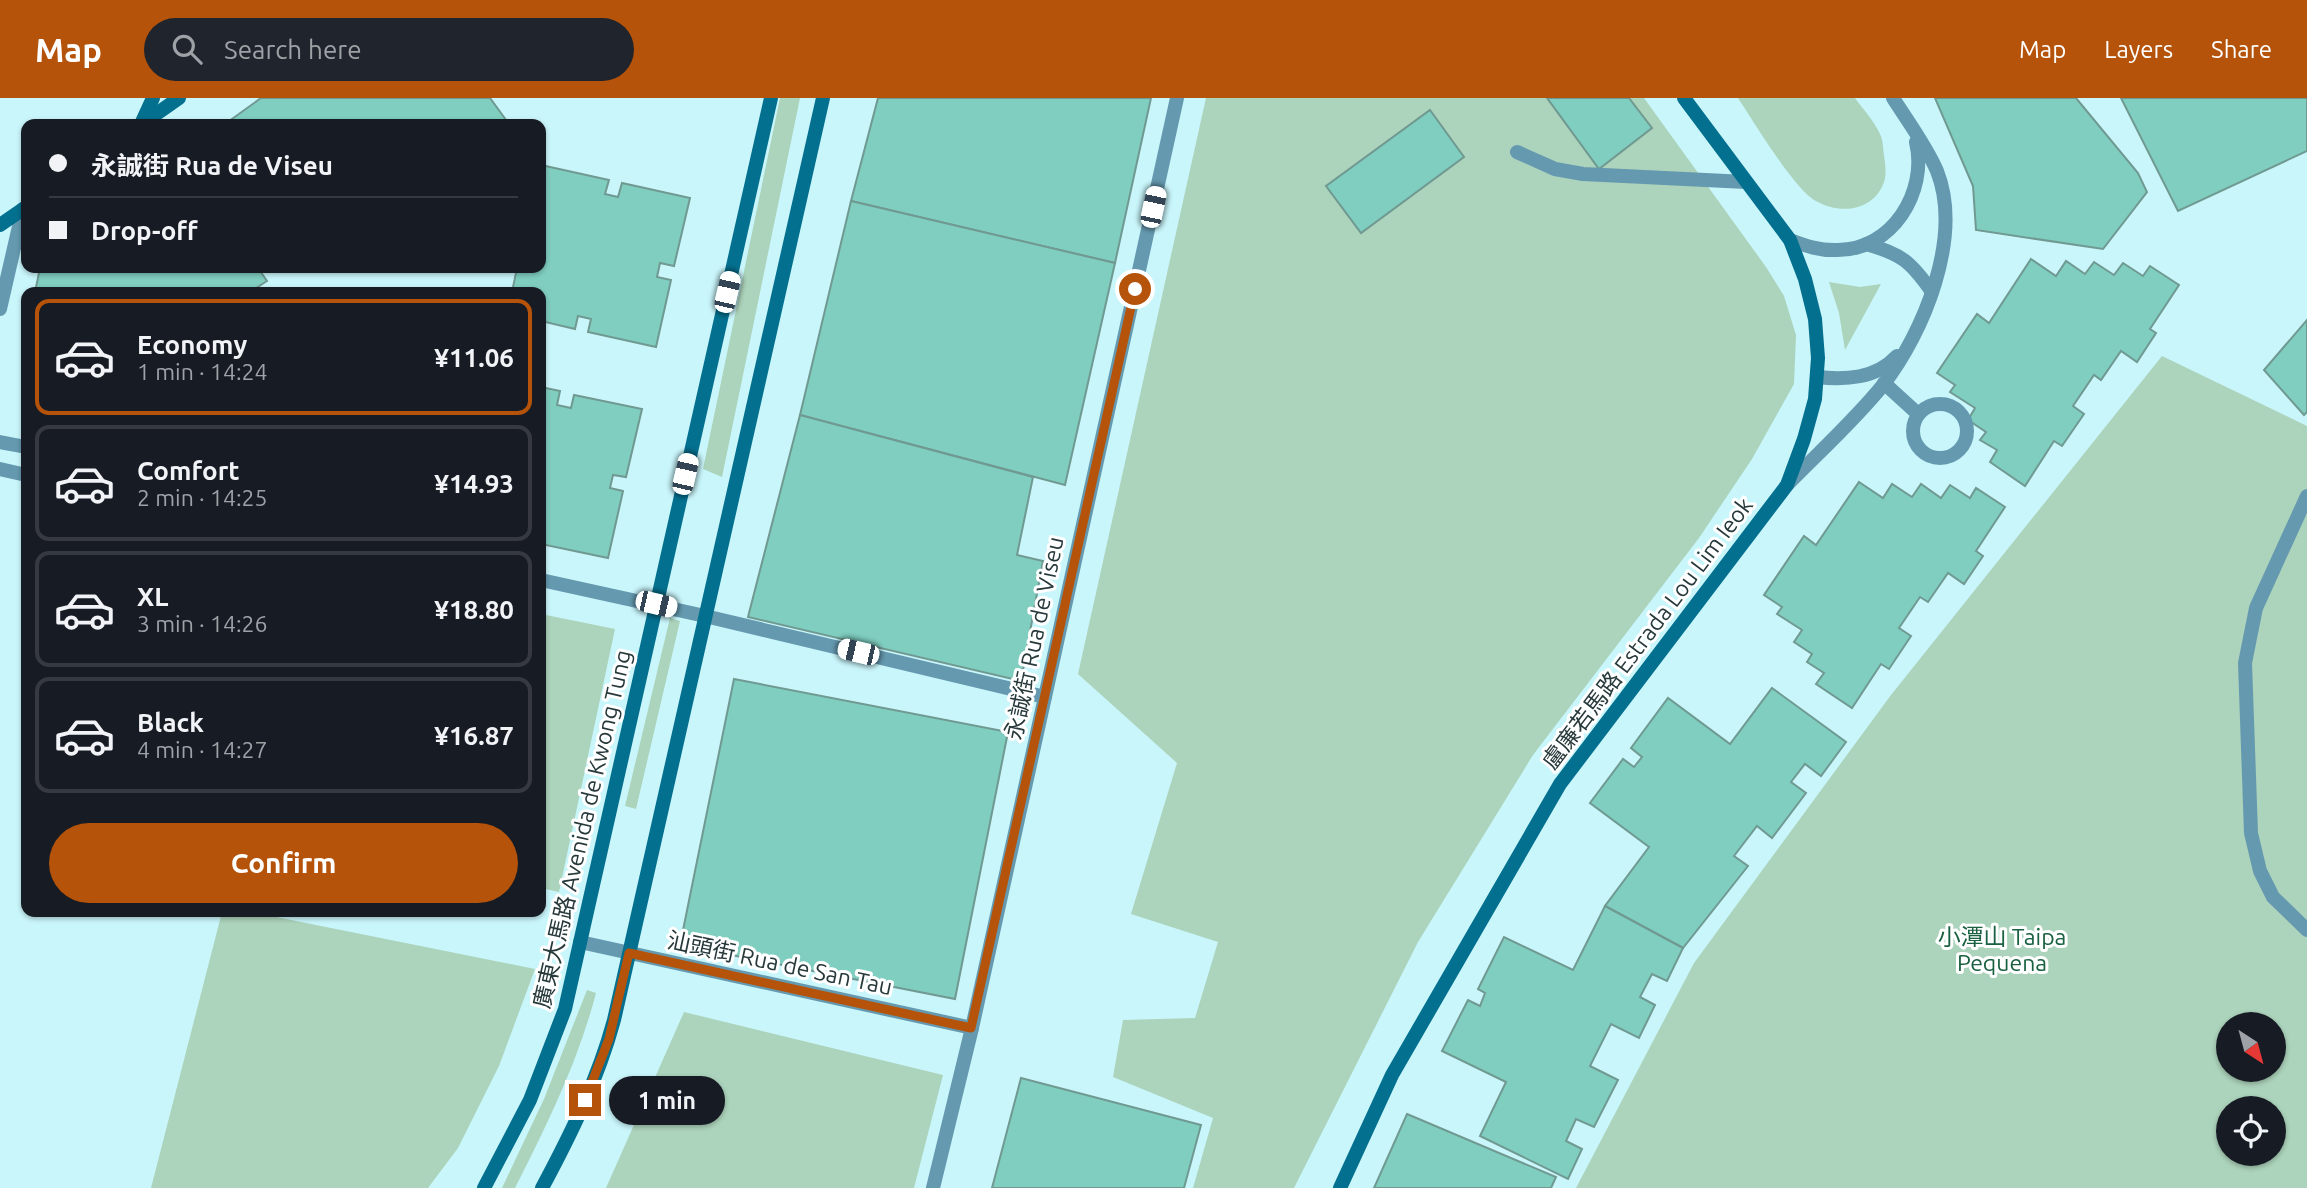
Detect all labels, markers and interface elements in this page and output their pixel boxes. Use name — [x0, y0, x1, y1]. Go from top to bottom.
search box — [144, 18, 634, 81]
icon: search — [168, 30, 206, 68]
text: Map — [35, 31, 102, 68]
text: Search here — [224, 35, 362, 64]
text: Map — [2019, 36, 2066, 63]
text: Layers — [2104, 36, 2173, 63]
text: Share — [2211, 36, 2272, 63]
text: 永誠街 Rua de Viseu — [91, 151, 333, 180]
car — [1139, 184, 1168, 230]
text: Drop-off — [91, 216, 198, 245]
car — [713, 269, 742, 315]
route start — [1119, 273, 1151, 305]
icon: car — [53, 326, 116, 389]
text: Economy — [137, 330, 247, 359]
text: ¥11.06 — [434, 343, 514, 372]
text: 1 min · 14:24 — [137, 359, 268, 384]
car — [671, 451, 700, 497]
icon: car — [53, 452, 116, 515]
text: Comfort — [137, 456, 240, 485]
text: ¥14.93 — [434, 469, 514, 498]
text: 2 min · 14:25 — [137, 485, 268, 510]
street label: 盧廉若馬路 Estrada Lou Lim Ieok — [1537, 492, 1757, 773]
street label: 永誠街 Rua de Viseu — [1000, 534, 1068, 742]
icon: car — [53, 578, 116, 641]
text: XL — [137, 582, 168, 611]
car — [634, 589, 679, 619]
text: ¥18.80 — [434, 595, 514, 624]
text: 3 min · 14:26 — [137, 611, 268, 636]
car — [836, 637, 881, 667]
street label: 廣東大馬路 Avenida de Kwong Tung — [529, 647, 635, 1011]
icon: car — [53, 704, 116, 767]
text: Black — [137, 708, 204, 737]
text: ¥16.87 — [434, 721, 514, 750]
text: 4 min · 14:27 — [137, 737, 268, 762]
button: Confirm — [49, 823, 518, 903]
park label: 小潭山 Taipa Pequena — [1938, 924, 2066, 975]
street label: 汕頭街 Rua de San Tau — [665, 927, 895, 999]
north arrow — [2216, 1012, 2286, 1082]
map controls — [2216, 1012, 2286, 1166]
callout: 1 min — [610, 1076, 725, 1124]
route end — [569, 1084, 601, 1116]
text: 1 min — [638, 1088, 696, 1113]
button: locate — [2216, 1096, 2286, 1166]

